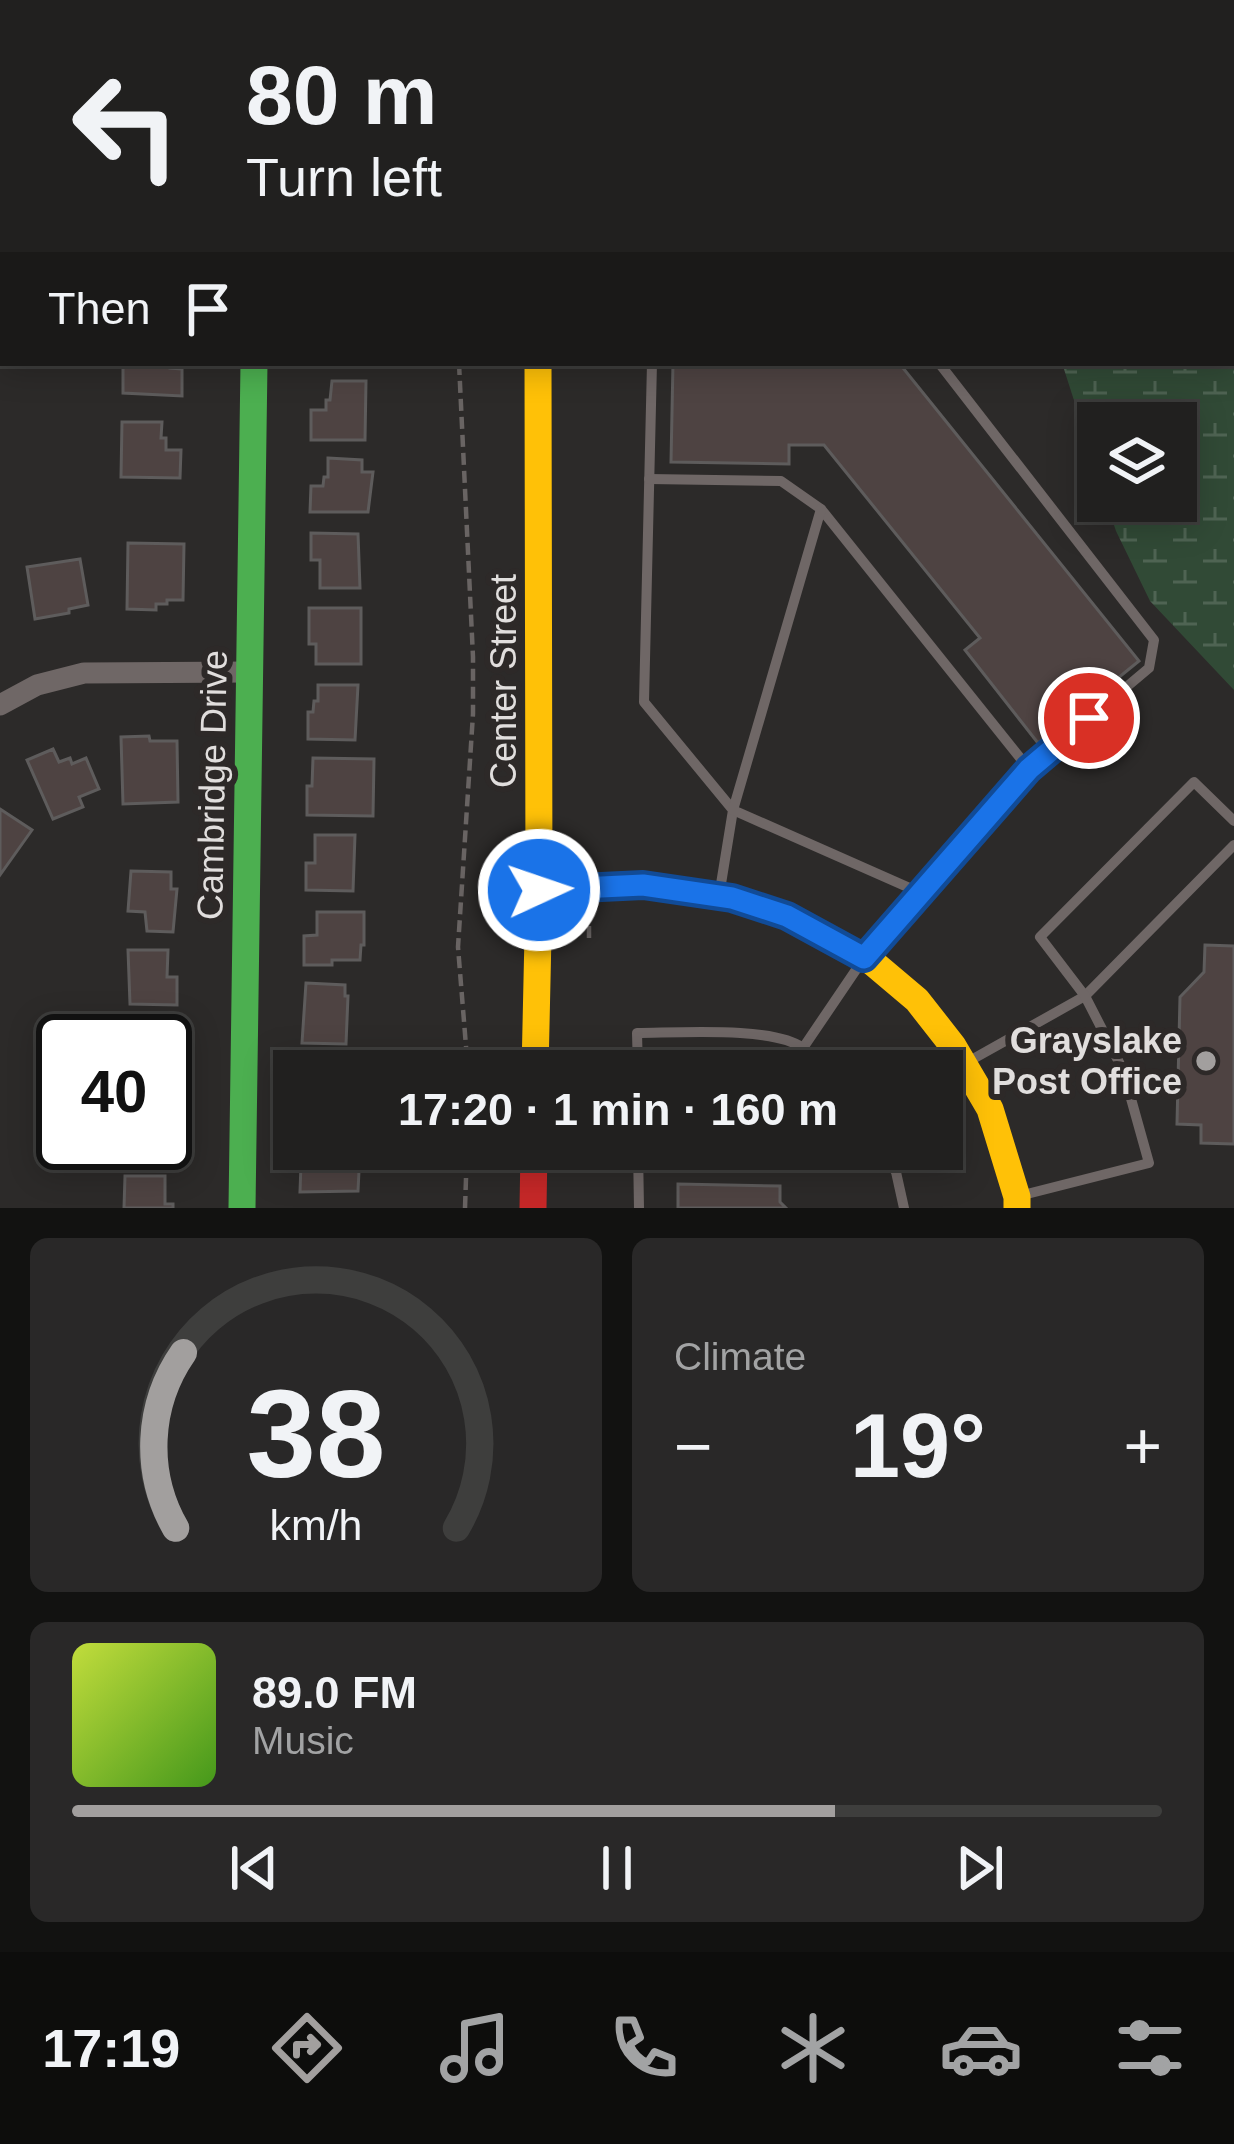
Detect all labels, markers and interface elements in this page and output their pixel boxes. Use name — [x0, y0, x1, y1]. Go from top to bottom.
icon: left — [48, 48, 204, 204]
text: 80 m — [246, 48, 437, 142]
text: Turn left — [246, 147, 442, 207]
icon: arrive — [175, 276, 241, 342]
text: Then — [48, 283, 151, 334]
map controls — [1077, 402, 1197, 522]
button: layers — [1077, 402, 1197, 522]
street label: Center Street — [483, 574, 524, 788]
street label: Cambridge Drive — [189, 650, 235, 920]
pin — [1038, 667, 1140, 769]
icon: arrive — [1056, 685, 1122, 751]
position arrow — [476, 827, 602, 953]
speed limit sign: 40 — [36, 1014, 192, 1170]
place label: Grayslake Post Office — [992, 1020, 1182, 1102]
marker: Grayslake Post Office — [1193, 1048, 1219, 1074]
text: 17:20 · 1 min · 160 m — [398, 1084, 838, 1135]
text: Climate — [674, 1335, 806, 1378]
text: 38 — [247, 1364, 385, 1503]
text: 19° — [850, 1396, 986, 1496]
text: − — [674, 1409, 713, 1483]
text: + — [1123, 1409, 1162, 1483]
text: km/h — [270, 1501, 362, 1549]
text: 89.0 FM — [252, 1667, 417, 1718]
text: Music — [252, 1719, 354, 1762]
icon: previous — [221, 1835, 287, 1901]
icon: pause — [584, 1835, 650, 1901]
icon: next — [947, 1835, 1013, 1901]
icon: directions — [265, 2006, 349, 2090]
icon: music — [433, 2006, 517, 2090]
icon: phone — [602, 2006, 686, 2090]
icon: climate — [771, 2006, 855, 2090]
icon: car — [939, 2006, 1023, 2090]
icon: filters — [1108, 2006, 1192, 2090]
text: 17:19 — [42, 2018, 180, 2078]

